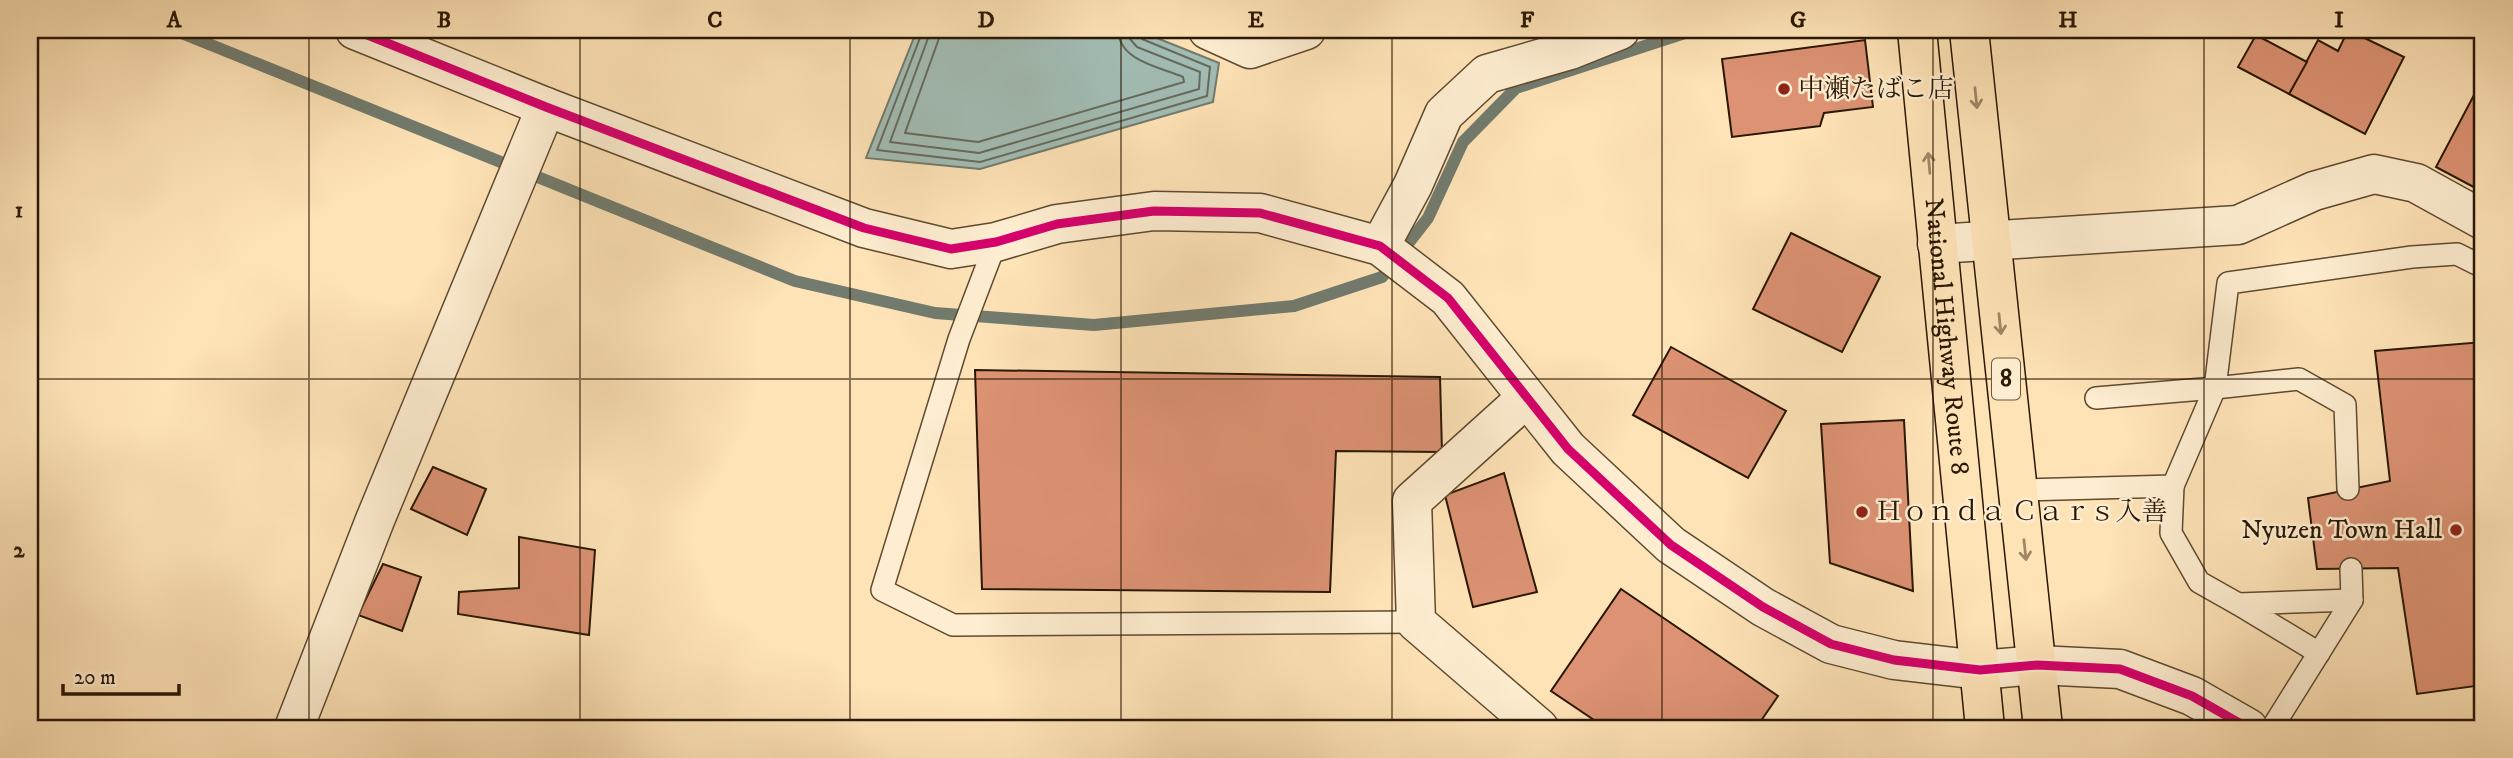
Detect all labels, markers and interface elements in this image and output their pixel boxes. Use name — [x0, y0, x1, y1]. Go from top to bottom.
text: A — [166, 6, 183, 35]
text: B — [437, 6, 451, 35]
text: C — [707, 6, 723, 35]
text: D — [977, 6, 995, 35]
text: E — [1248, 6, 1264, 35]
text: F — [1520, 6, 1535, 35]
text: G — [1790, 6, 1806, 35]
text: H — [2058, 6, 2078, 35]
text: I — [2334, 6, 2344, 35]
place label: 中瀬たばこ店 — [1798, 73, 1954, 106]
marker: 中瀬たばこ店 — [1776, 81, 1792, 97]
one-way arrow — [1970, 86, 1983, 108]
one-way arrow — [1922, 152, 1935, 175]
text: 1 — [15, 196, 23, 225]
street label: National Highway Route 8 — [1917, 197, 1977, 476]
one-way arrow — [1994, 312, 2007, 335]
road number: 8 — [1992, 358, 2020, 400]
place label: Ｈｏｎｄａ Ｃａｒｓ入善 — [1876, 496, 2168, 529]
marker: Ｈｏｎｄａ Ｃａｒｓ入善 — [1854, 504, 1870, 520]
place label: Nyuzen Town Hall — [2241, 514, 2442, 547]
marker: Nyuzen Town Hall — [2448, 522, 2464, 538]
text: 2 — [13, 536, 25, 565]
one-way arrow — [2019, 538, 2032, 561]
scale bar — [63, 653, 178, 697]
text: 20 m — [74, 665, 116, 691]

